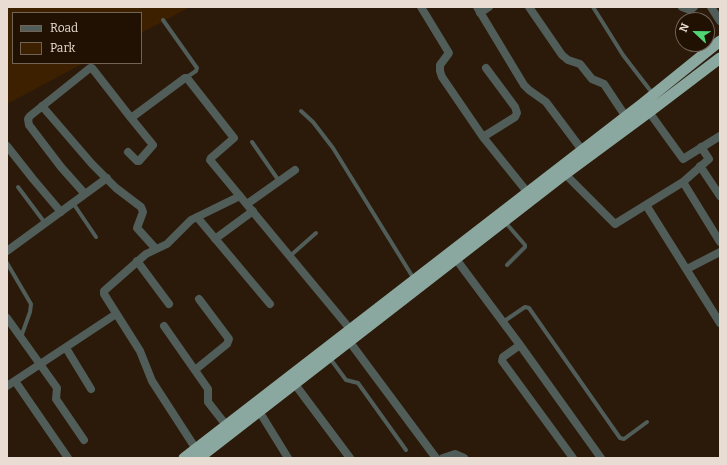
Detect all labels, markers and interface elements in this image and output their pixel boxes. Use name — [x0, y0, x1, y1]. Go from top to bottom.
legend — [12, 12, 142, 64]
north arrow — [675, 12, 715, 52]
text: Road — [50, 21, 78, 35]
text: N — [677, 21, 692, 34]
text: Park — [50, 41, 75, 55]

